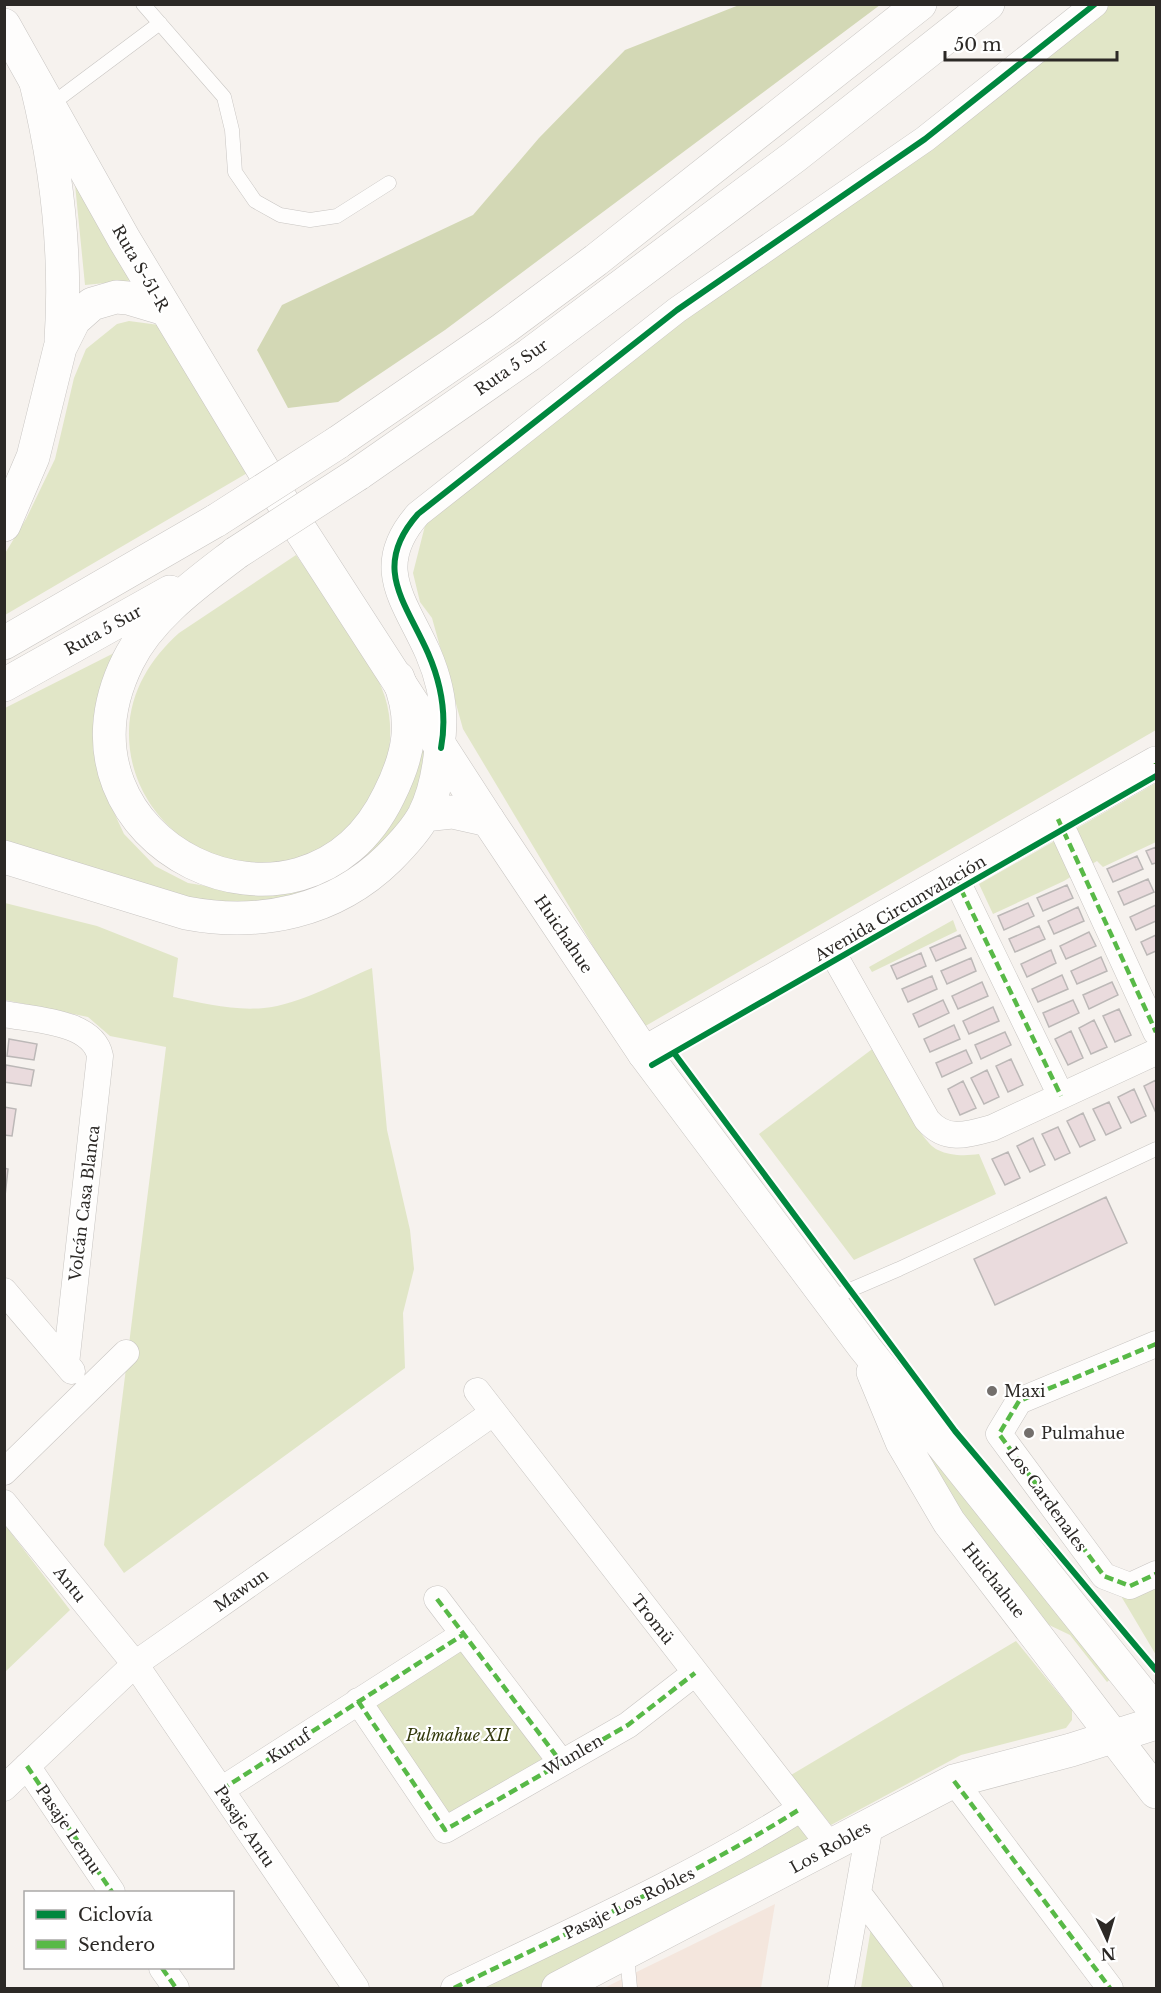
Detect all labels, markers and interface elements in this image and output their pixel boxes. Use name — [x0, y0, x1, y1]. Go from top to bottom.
scale bar — [945, 24, 1118, 62]
text: 50 m — [954, 34, 1002, 56]
street label: Ruta S-51-R — [108, 221, 174, 316]
street label: Ruta 5 Sur — [470, 334, 552, 400]
street label: Ruta 5 Sur — [61, 600, 145, 659]
street label: Avenida Circunvalación — [810, 851, 989, 966]
street label: Huichahue — [531, 891, 597, 977]
street label: Volcán Casa Blanca — [64, 1124, 104, 1283]
place label: Maxi — [1004, 1381, 1046, 1401]
marker: Maxi — [985, 1384, 999, 1398]
place label: Pulmahue — [1041, 1423, 1125, 1443]
marker: Pulmahue — [1022, 1426, 1036, 1440]
street label: Los Cardenales — [1002, 1443, 1092, 1555]
street label: Huichahue — [958, 1538, 1030, 1622]
street label: Antu — [49, 1561, 91, 1606]
street label: Mawun — [210, 1564, 272, 1616]
street label: Tromü — [627, 1590, 679, 1648]
street label: Kuruf — [263, 1723, 317, 1767]
park label: Pulmahue XII — [405, 1725, 511, 1745]
street label: Wunlen — [539, 1730, 606, 1781]
street label: Pasaje Lemu — [32, 1781, 106, 1878]
street label: Pasaje Antu — [210, 1781, 280, 1871]
street label: Los Robles — [786, 1817, 874, 1877]
street label: Pasaje Los Robles — [560, 1863, 698, 1943]
legend — [24, 1891, 234, 1969]
text: Ciclovía — [78, 1904, 153, 1926]
north arrow — [1077, 1909, 1137, 1969]
text: Sendero — [78, 1934, 155, 1956]
text: N — [1100, 1943, 1116, 1964]

